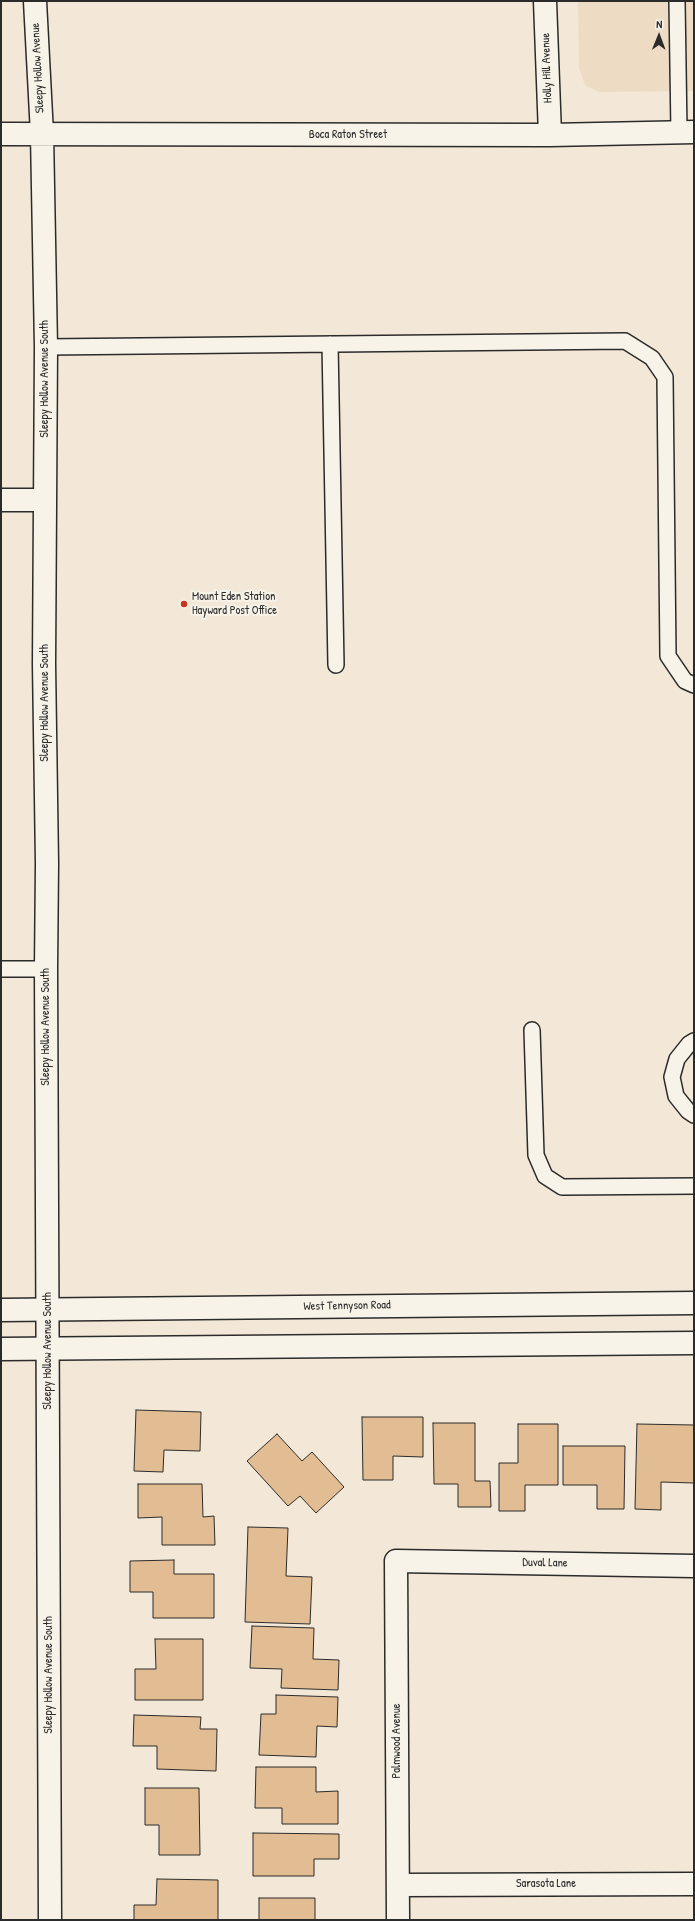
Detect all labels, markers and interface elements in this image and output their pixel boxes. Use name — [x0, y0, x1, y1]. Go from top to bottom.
north arrow — [639, 16, 679, 56]
text: N — [656, 17, 662, 31]
street label: Sleepy Hollow Avenue — [28, 22, 48, 114]
street label: Holly Hill Avenue — [539, 33, 555, 103]
street label: Boca Raton Street — [309, 128, 387, 142]
street label: Sleepy Hollow Avenue South — [38, 320, 52, 438]
place label: Mount Eden Station Hayward Post Office — [192, 590, 277, 618]
marker: Mount Eden Station Hayward Post Office — [179, 599, 189, 609]
street label: Sleepy Hollow Avenue South — [38, 644, 52, 762]
street label: Sleepy Hollow Avenue South — [39, 968, 53, 1086]
street label: Sleepy Hollow Avenue South — [41, 1292, 55, 1410]
street label: West Tennyson Road — [303, 1298, 391, 1314]
street label: Duval Lane — [522, 1555, 568, 1571]
street label: Sleepy Hollow Avenue South — [42, 1616, 56, 1734]
street label: Palmwood Avenue — [390, 1704, 404, 1778]
street label: Sarasota Lane — [516, 1877, 576, 1891]

